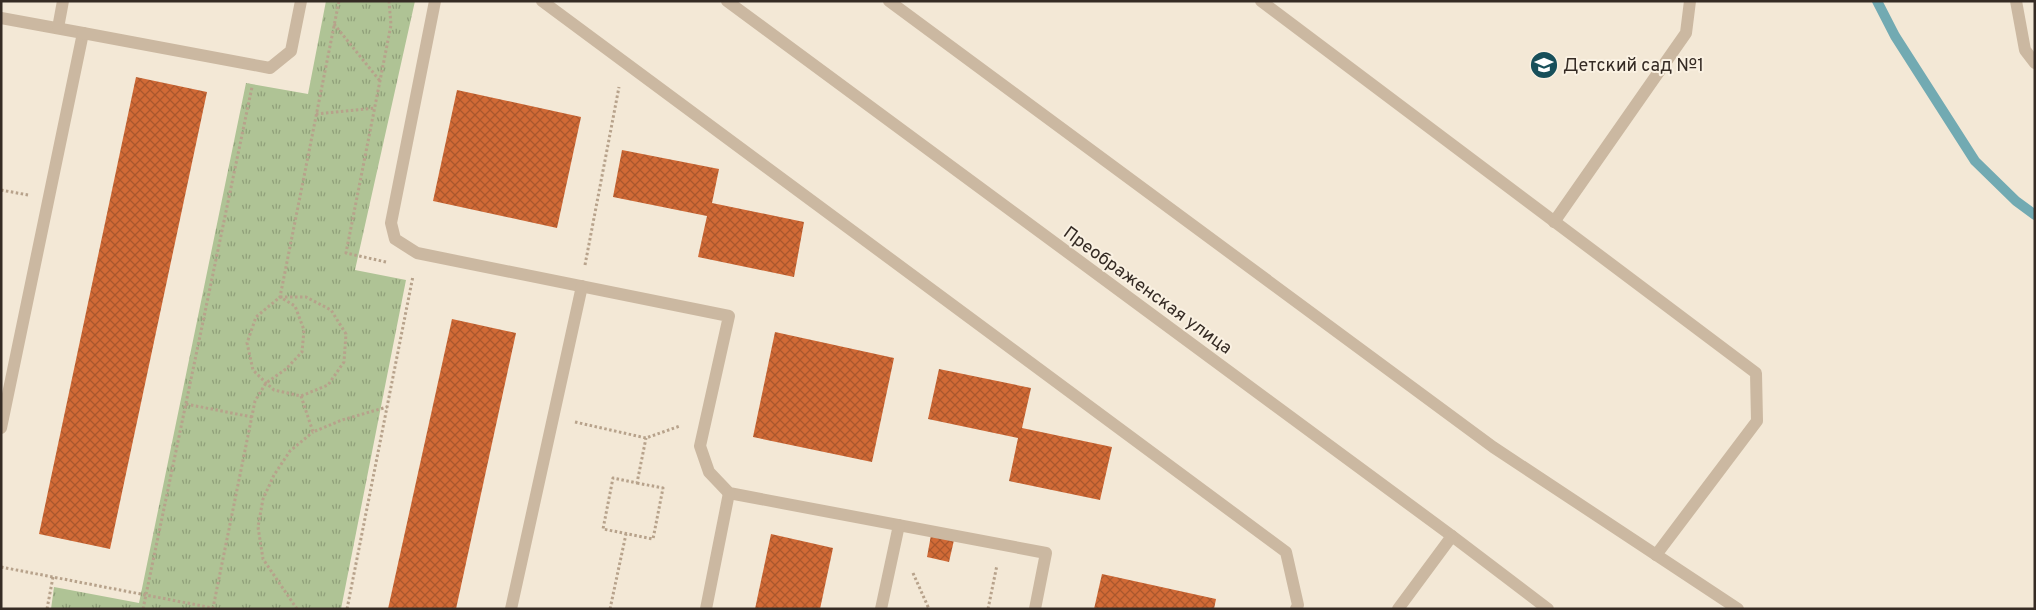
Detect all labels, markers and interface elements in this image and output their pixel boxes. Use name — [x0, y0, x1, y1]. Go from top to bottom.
school or university icon: Детский сад №1 — [1529, 50, 1559, 80]
place label: Детский сад №1 — [1563, 55, 1704, 78]
street label: Преображенская улица — [1058, 222, 1236, 360]

